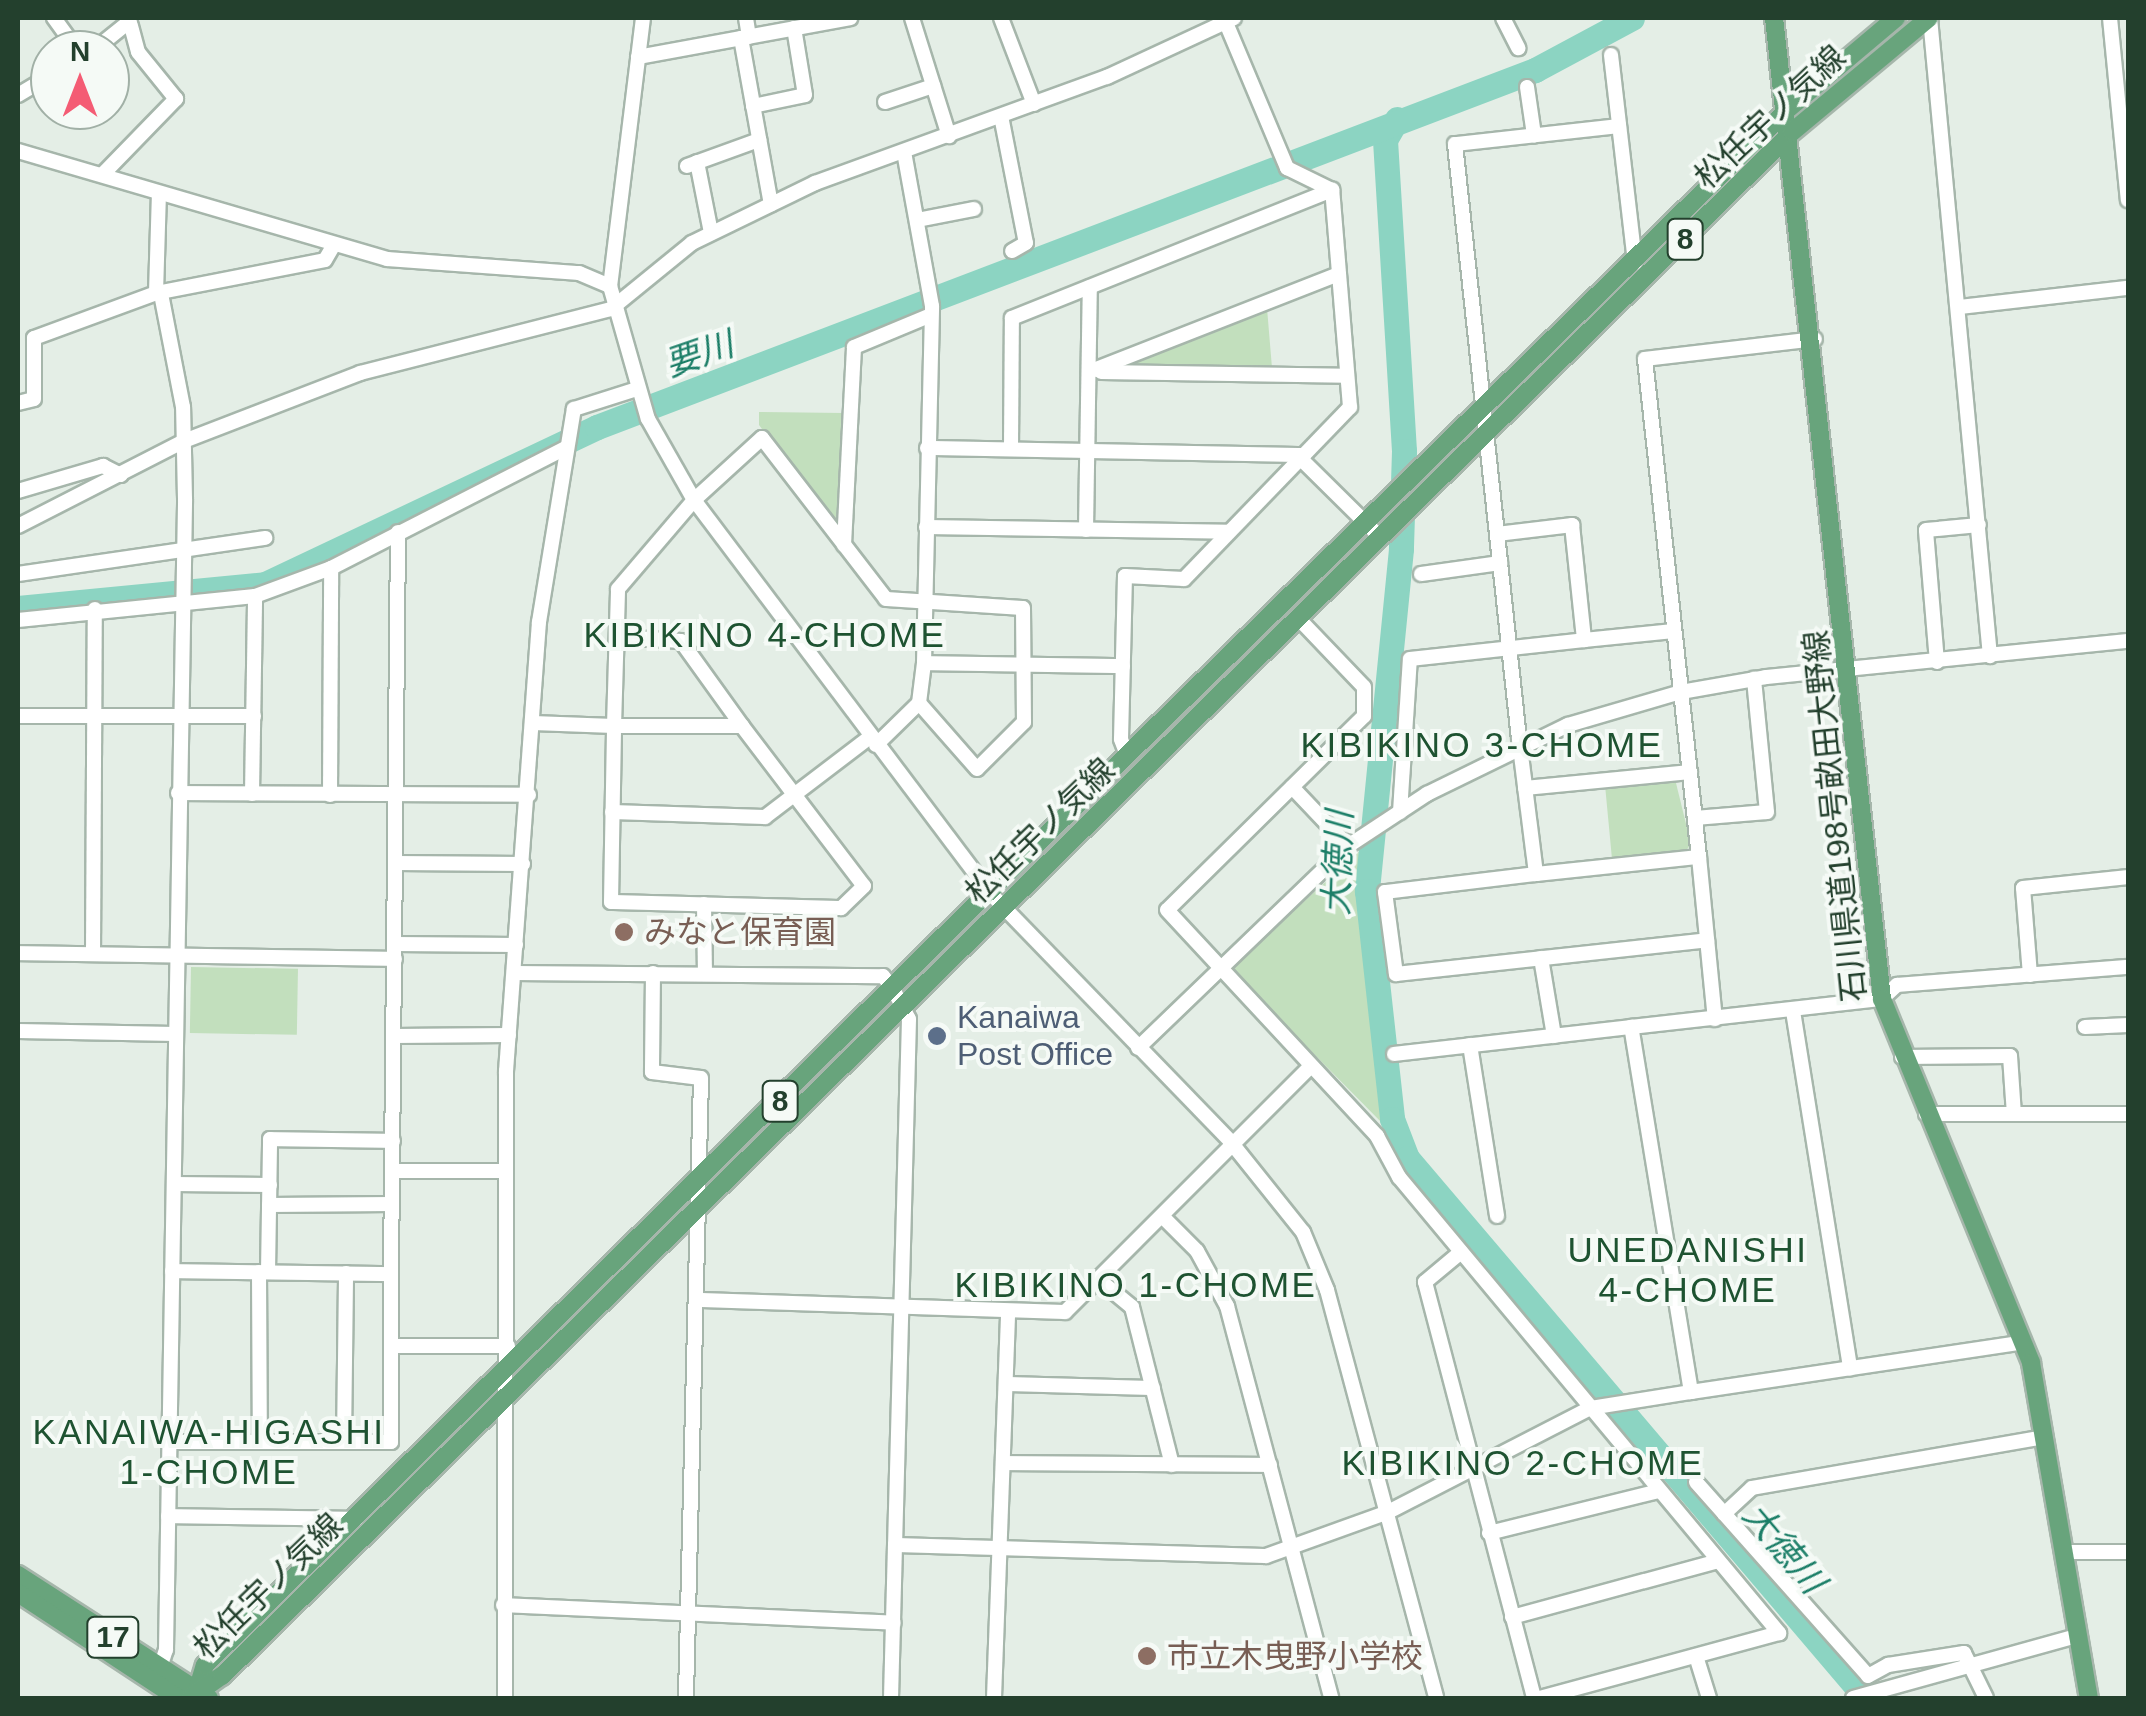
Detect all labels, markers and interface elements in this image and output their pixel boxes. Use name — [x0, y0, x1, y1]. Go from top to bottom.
north arrow — [30, 30, 130, 130]
text: N — [70, 36, 90, 67]
street label: 松任宇ノ気線 — [1687, 37, 1853, 197]
road number: 8 — [1665, 214, 1705, 264]
water label: 要川 — [659, 323, 739, 385]
district label: KIBIKINO 4-CHOME — [584, 614, 946, 656]
street label: 石川県道198号畝田大野線 — [1796, 628, 1874, 1004]
district label: KIBIKINO 3-CHOME — [1301, 724, 1663, 766]
street label: 松任宇ノ気線 — [958, 751, 1122, 911]
water label: 大徳川 — [1315, 810, 1361, 916]
place label: みなと保育園 — [644, 913, 836, 951]
marker: みなと保育園 — [613, 921, 635, 943]
place label: Kanaiwa Post Office — [957, 999, 1113, 1074]
marker: Kanaiwa Post Office — [926, 1025, 948, 1047]
road number: 8 — [760, 1076, 800, 1126]
district label: UNEDANISHI 4-CHOME — [1568, 1229, 1808, 1311]
district label: KIBIKINO 1-CHOME — [955, 1264, 1317, 1306]
district label: KANAIWA-HIGASHI 1-CHOME — [32, 1411, 386, 1493]
district label: KIBIKINO 2-CHOME — [1342, 1442, 1704, 1484]
water label: 大徳川 — [1734, 1494, 1834, 1602]
street label: 松任宇ノ気線 — [186, 1506, 350, 1666]
road number: 17 — [86, 1612, 140, 1662]
place label: 市立木曳野小学校 — [1167, 1637, 1423, 1675]
marker: 市立木曳野小学校 — [1136, 1645, 1158, 1667]

